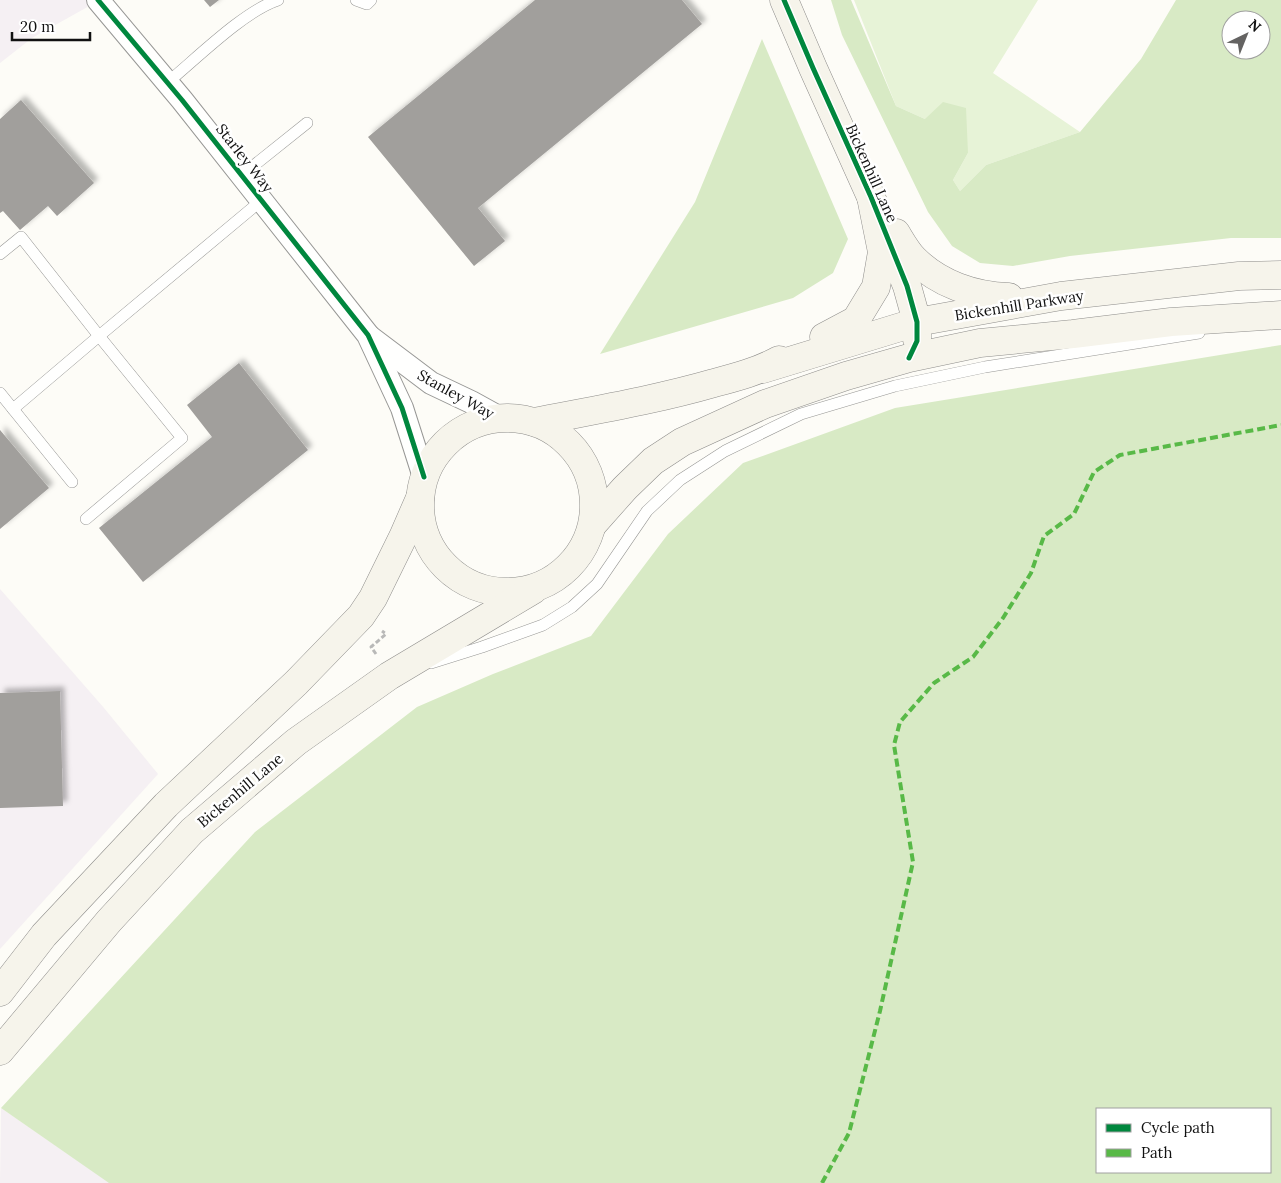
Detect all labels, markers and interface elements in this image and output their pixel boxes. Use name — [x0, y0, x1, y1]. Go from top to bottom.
scale bar — [12, 10, 90, 42]
north arrow — [1221, 10, 1271, 60]
text: N — [1245, 15, 1265, 36]
text: 20 m — [20, 17, 55, 36]
street label: Starley Way — [212, 120, 278, 196]
street label: Bickenhill Lane — [842, 121, 902, 225]
street label: Bickenhill Parkway — [953, 285, 1085, 325]
street label: Stanley Way — [414, 365, 498, 423]
street label: Bickenhill Lane — [193, 749, 287, 831]
legend — [1096, 1108, 1271, 1173]
text: Cycle path — [1141, 1118, 1215, 1137]
text: Path — [1141, 1143, 1172, 1162]

